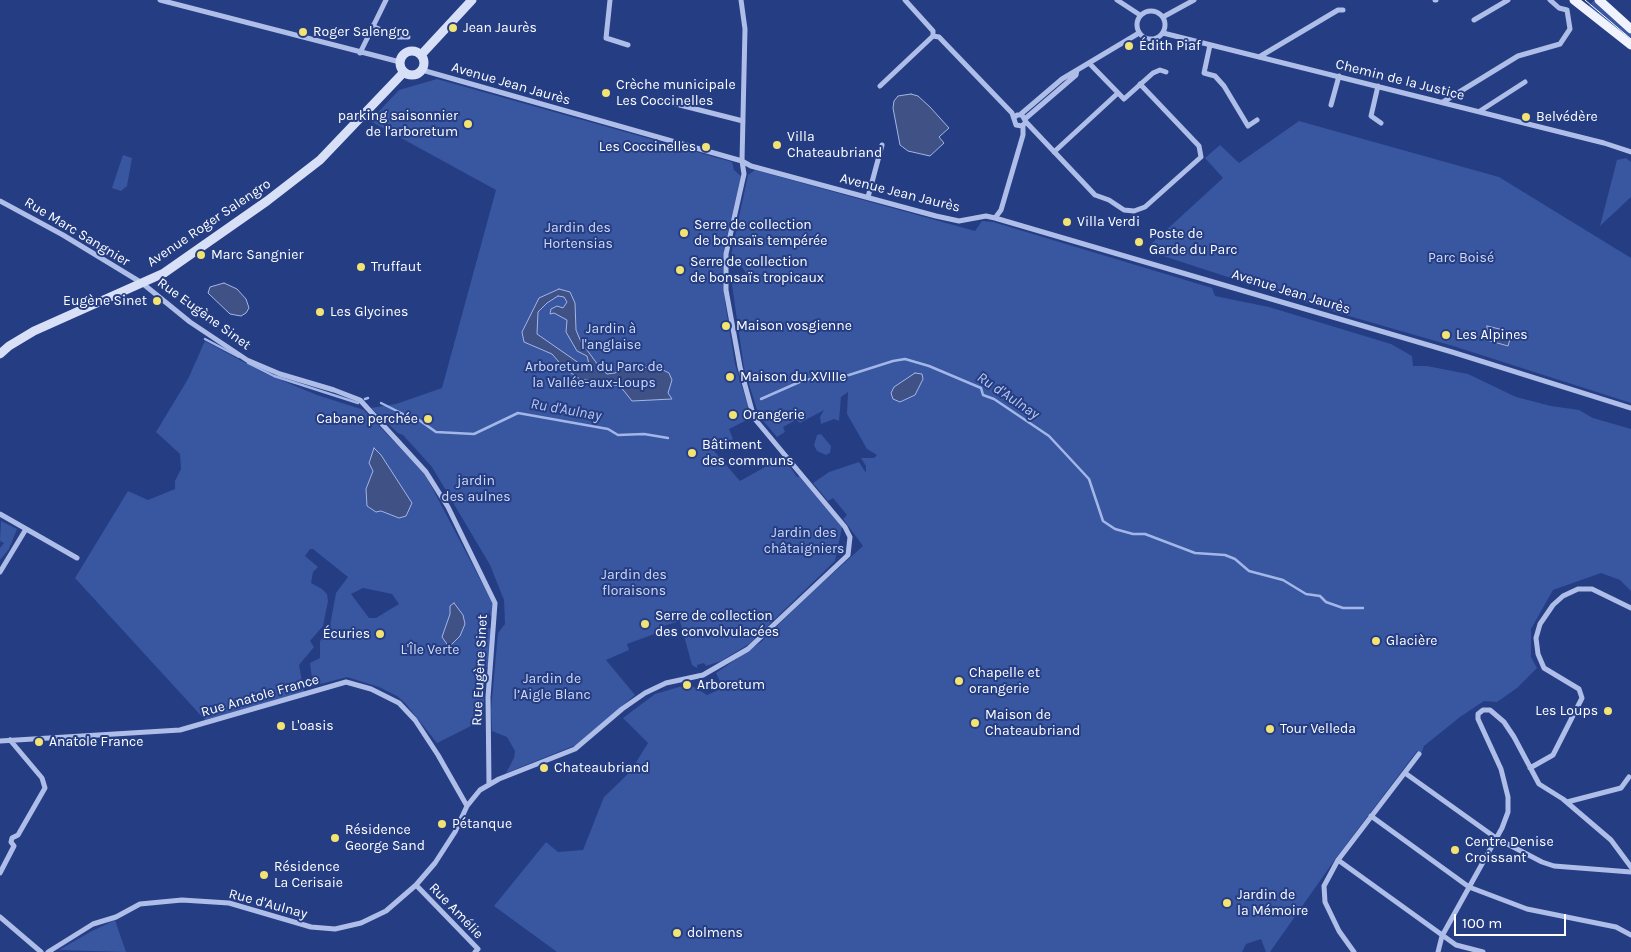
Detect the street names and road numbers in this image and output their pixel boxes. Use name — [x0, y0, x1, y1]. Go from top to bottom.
street label: Chemin de la Justice — [1334, 56, 1466, 104]
street label: Avenue Jean Jaurès — [449, 59, 573, 109]
street label: Avenue Jean Jaurès — [838, 170, 962, 216]
street label: Avenue Roger Salengro — [144, 175, 274, 271]
street label: Rue Marc Sangnier — [21, 194, 133, 270]
street label: Avenue Jean Jaurès — [1230, 266, 1352, 318]
street label: Rue Eugène Sinet — [154, 274, 254, 354]
street label: Rue Eugène Sinet — [469, 614, 491, 726]
street label: Rue Anatole France — [199, 671, 321, 721]
street label: Rue Amélie — [425, 880, 487, 942]
street label: Rue d'Aulnay — [227, 885, 309, 923]

